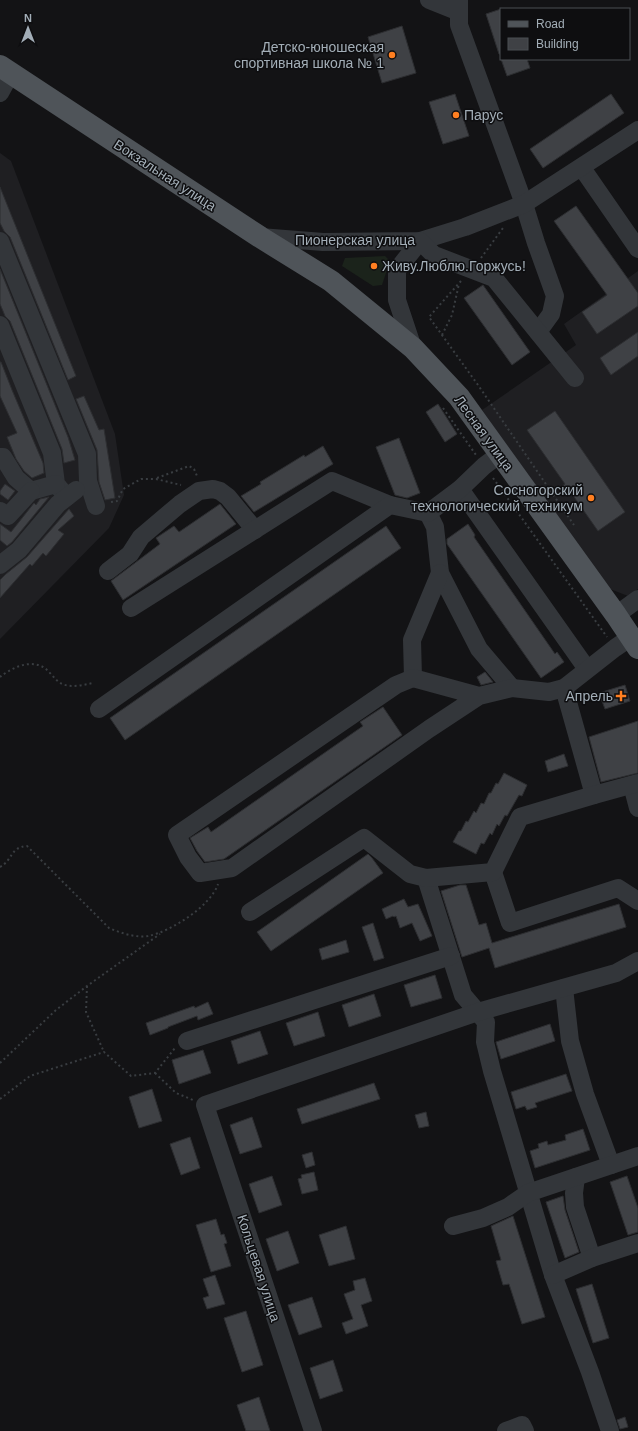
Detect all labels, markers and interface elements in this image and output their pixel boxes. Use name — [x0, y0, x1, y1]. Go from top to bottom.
north arrow — [8, 8, 48, 48]
legend — [500, 8, 630, 60]
text: N — [24, 12, 32, 24]
text: Road — [536, 17, 565, 31]
text: Building — [536, 37, 579, 51]
place label: Детско-юношеская спортивная школа № 1 — [234, 39, 384, 71]
marker: Детско-юношеская спортивная школа № 1 — [387, 50, 397, 60]
place label: Парус — [464, 107, 503, 123]
marker: Парус — [451, 110, 461, 120]
street label: Вокзальная улица — [111, 136, 219, 214]
street label: Пионерская улица — [295, 232, 415, 248]
place label: Живу.Люблю.Горжусь! — [382, 258, 526, 274]
marker: Живу.Люблю.Горжусь! — [369, 261, 379, 271]
street label: Лесная улица — [451, 392, 517, 474]
place label: Сосногорский технологический техникум — [411, 482, 583, 514]
marker: Сосногорский технологический техникум — [586, 493, 596, 503]
place label: Апрель — [566, 688, 613, 704]
marker: Апрель — [616, 691, 626, 701]
street label: Кольцевая улица — [234, 1212, 284, 1324]

